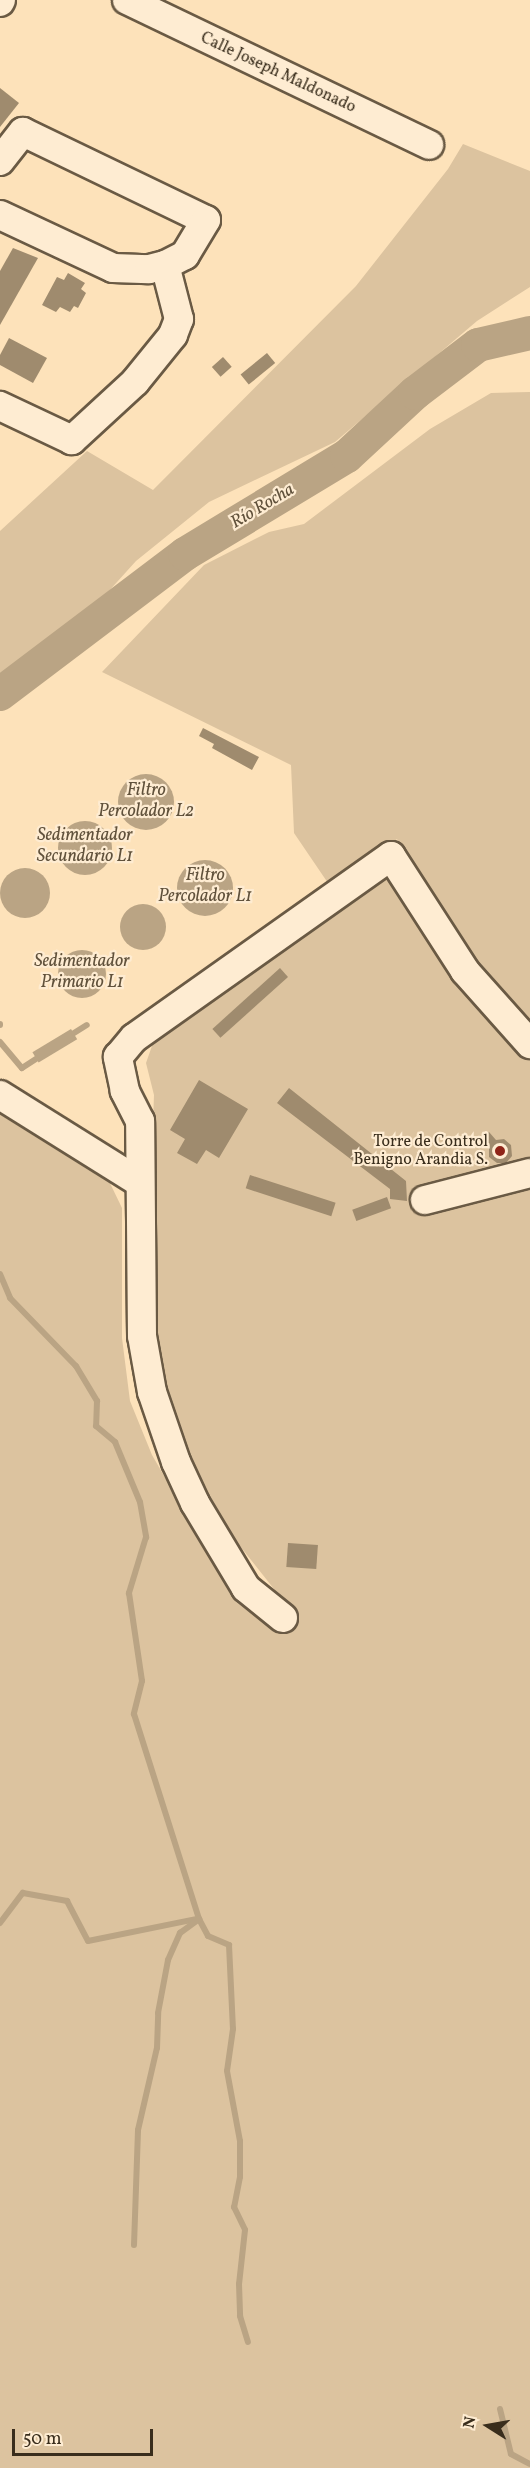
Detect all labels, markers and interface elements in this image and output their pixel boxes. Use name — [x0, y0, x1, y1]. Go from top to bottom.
street label: Calle Joseph Maldonado — [197, 29, 359, 117]
water label: Río Rocha — [227, 480, 299, 534]
water label: Filtro Percolador L2 — [98, 781, 194, 824]
water label: Sedimentador Secundario L1 — [37, 826, 133, 868]
water label: Filtro Percolador L1 — [158, 866, 252, 908]
water label: Sedimentador Primario L1 — [34, 952, 130, 994]
place label: Torre de Control Benigno Arandia S. — [354, 1132, 488, 1170]
marker: Torre de Control Benigno Arandia S. — [493, 1144, 507, 1158]
north arrow — [458, 2396, 518, 2456]
text: N — [458, 2415, 482, 2430]
scale bar — [15, 2417, 156, 2455]
text: 50 m — [23, 2427, 62, 2452]

